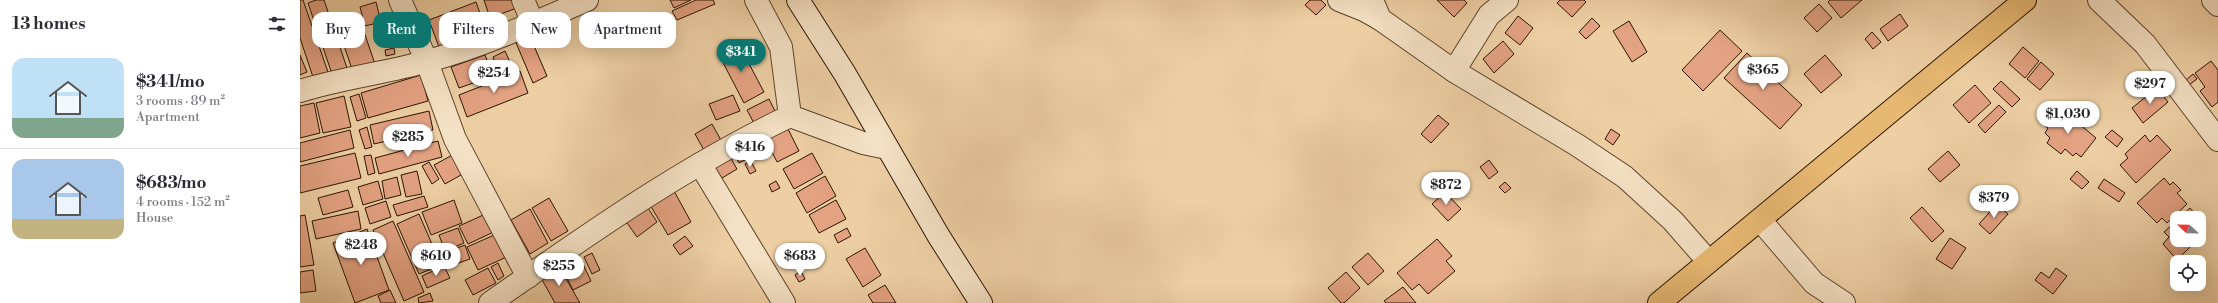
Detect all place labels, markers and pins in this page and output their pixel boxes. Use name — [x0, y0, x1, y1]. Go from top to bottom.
pin: $341 — [717, 39, 765, 73]
pin: $365 — [1739, 57, 1787, 91]
pin: $254 — [470, 60, 518, 94]
pin: $297 — [2126, 71, 2174, 105]
pin: $1,030 — [2035, 101, 2101, 135]
pin: $285 — [384, 124, 432, 158]
pin: $416 — [726, 134, 774, 168]
pin: $872 — [1422, 172, 1470, 206]
pin: $379 — [1970, 185, 2018, 219]
pin: $248 — [337, 232, 385, 266]
pin: $610 — [412, 243, 460, 277]
pin: $683 — [776, 243, 824, 277]
pin: $255 — [535, 253, 583, 287]

